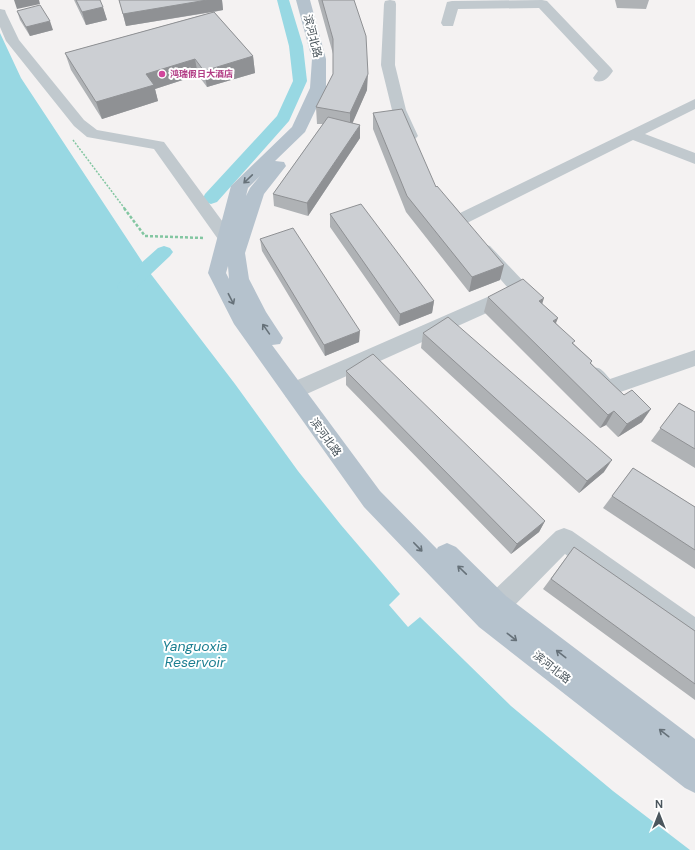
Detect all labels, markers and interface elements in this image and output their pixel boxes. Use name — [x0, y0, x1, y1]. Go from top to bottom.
street label: 滨河北路 — [301, 13, 325, 59]
place label: 鸿瑞假日大酒店 — [170, 68, 233, 80]
marker: 鸿瑞假日大酒店 — [157, 69, 167, 79]
one-way arrow — [243, 174, 253, 183]
one-way arrow — [228, 293, 235, 305]
one-way arrow — [262, 324, 270, 335]
street label: 滨河北路 — [307, 415, 345, 459]
one-way arrow — [414, 542, 423, 552]
one-way arrow — [457, 565, 467, 575]
one-way arrow — [507, 633, 518, 641]
water label: Yanguoxia Reservoir — [162, 637, 228, 671]
street label: 滨河北路 — [530, 648, 574, 686]
one-way arrow — [556, 650, 567, 658]
one-way arrow — [659, 729, 670, 738]
north arrow — [639, 794, 679, 834]
text: N — [655, 797, 663, 811]

